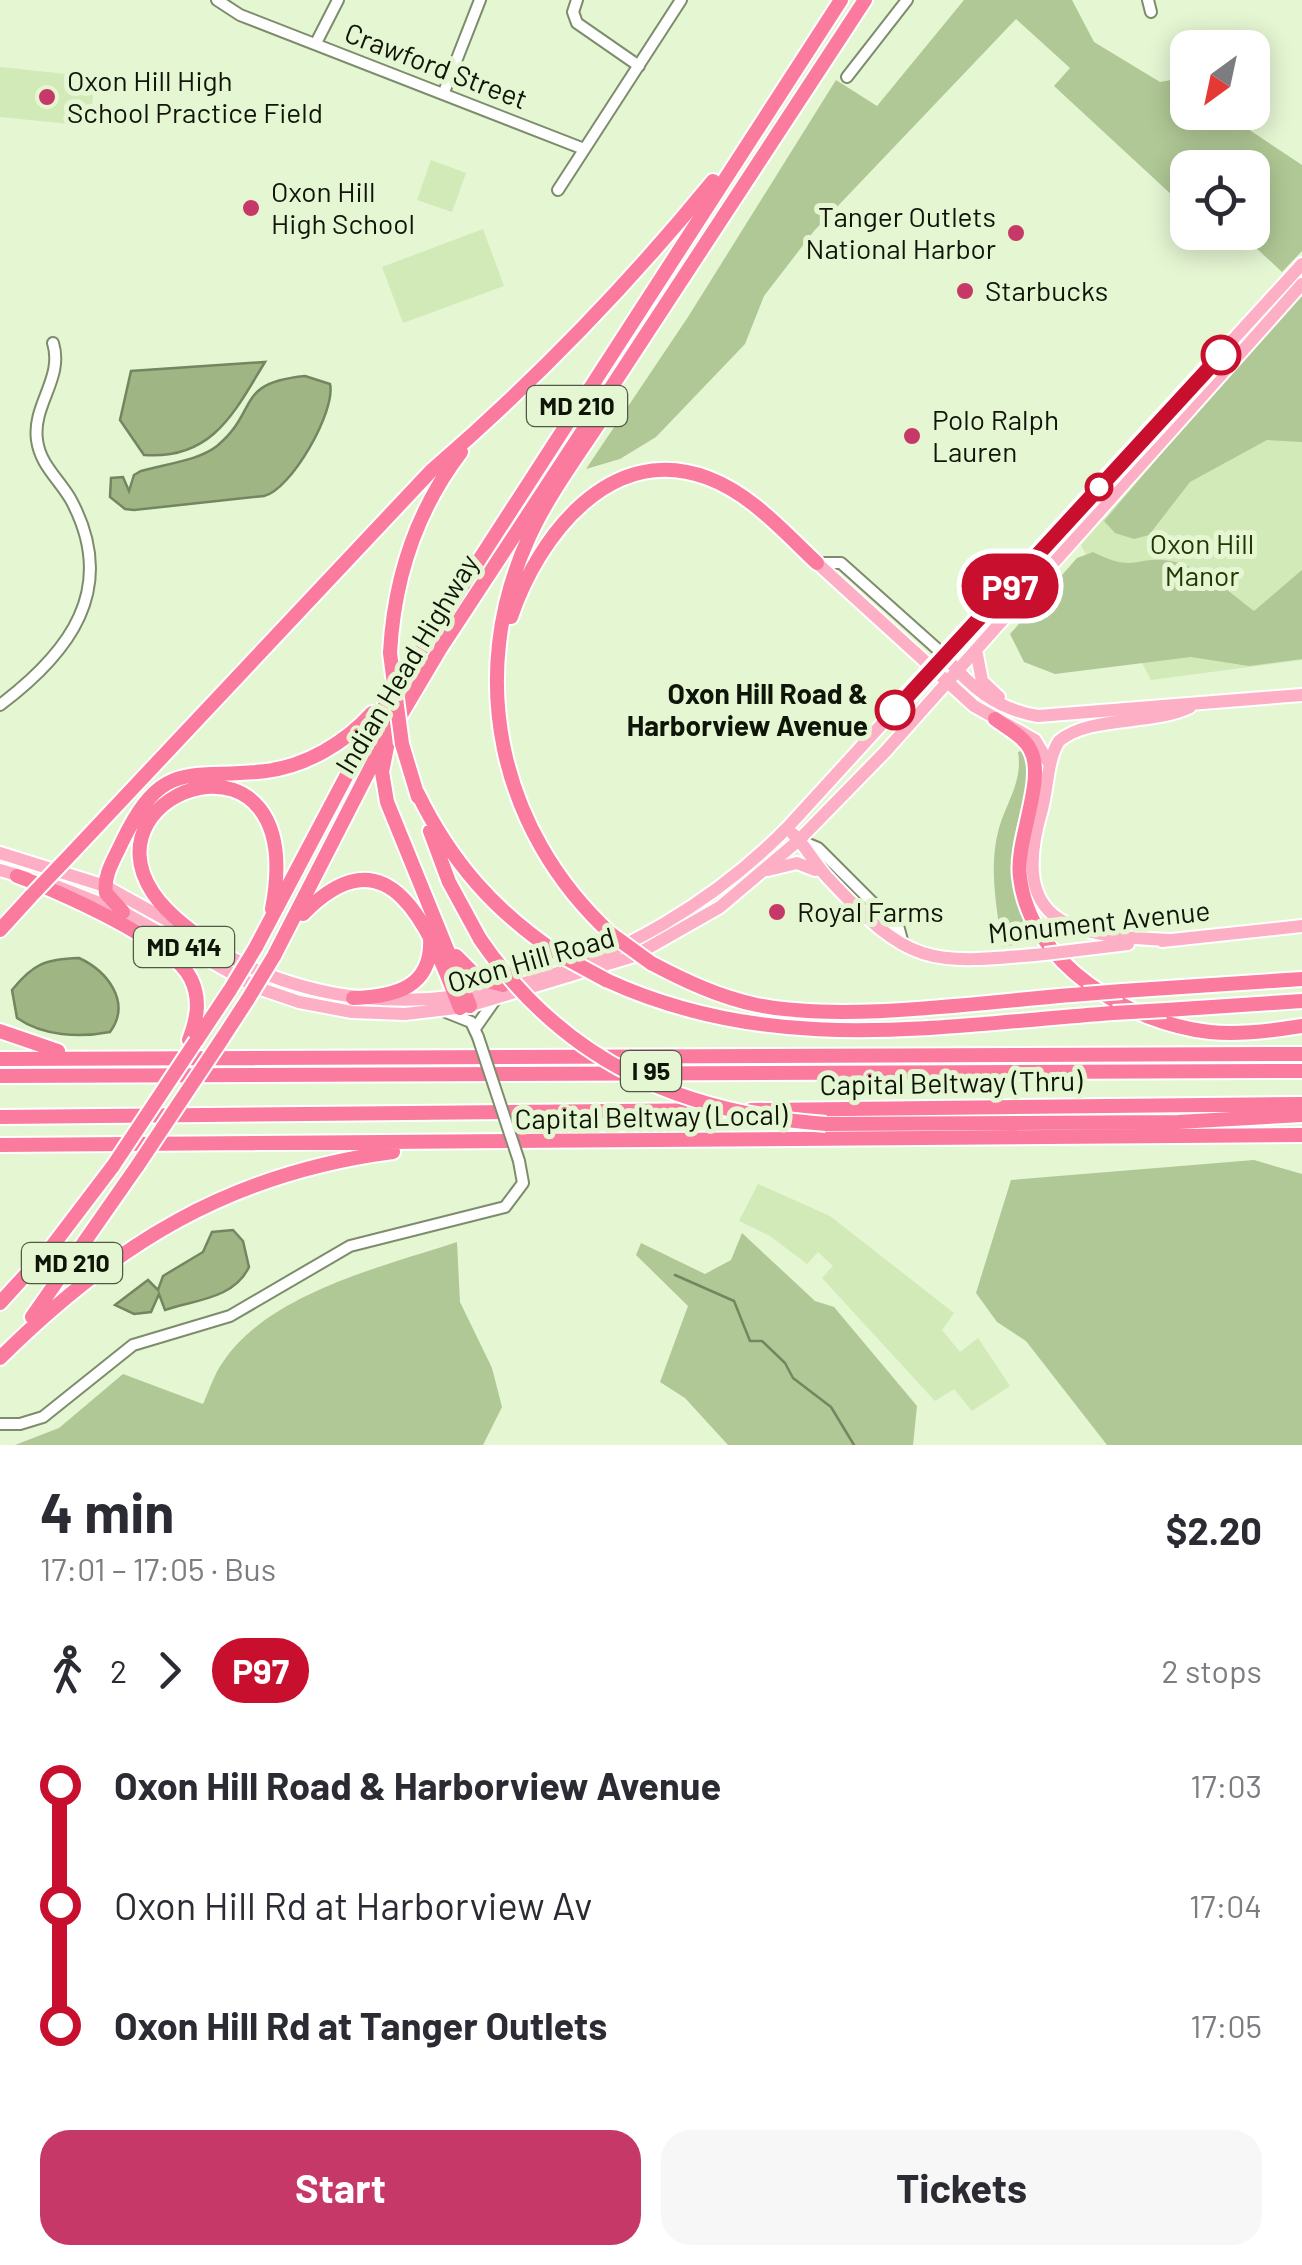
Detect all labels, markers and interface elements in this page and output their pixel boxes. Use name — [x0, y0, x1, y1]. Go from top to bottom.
street label: Crawford Street — [340, 15, 532, 115]
north arrow — [1170, 30, 1270, 130]
map controls — [1170, 30, 1270, 250]
place label: Oxon Hill High School Practice Field — [67, 63, 323, 129]
marker: Oxon Hill High School Practice Field — [36, 86, 58, 108]
button: locate — [1170, 150, 1270, 250]
place label: Oxon Hill High School — [271, 174, 415, 240]
marker: Oxon Hill High School — [240, 197, 262, 219]
place label: Tanger Outlets National Harbor — [805, 199, 996, 265]
marker: Tanger Outlets National Harbor — [1005, 222, 1027, 244]
place label: Starbucks — [985, 273, 1108, 307]
marker: Starbucks — [954, 280, 976, 302]
unlabelled marker — [1202, 336, 1240, 374]
road number: MD 210 — [527, 386, 627, 426]
place label: Polo Ralph Lauren — [932, 402, 1059, 468]
marker: Polo Ralph Lauren — [901, 425, 923, 447]
unlabelled marker — [1086, 474, 1112, 500]
park label: Oxon Hill Manor — [1150, 526, 1254, 592]
street label: Indian Head Highway — [327, 547, 485, 779]
line badge: P97 — [952, 554, 1068, 618]
text: P97 — [982, 565, 1038, 607]
place label: Oxon Hill Road & Harborview Avenue — [627, 676, 868, 742]
marker: Oxon Hill Road & Harborview Avenue — [876, 691, 914, 729]
street label: Monument Avenue — [986, 892, 1212, 950]
place label: Royal Farms — [797, 894, 944, 928]
marker: Royal Farms — [766, 901, 788, 923]
street label: Oxon Hill Road — [443, 919, 618, 999]
road number: MD 414 — [134, 927, 234, 967]
road number: I 95 — [621, 1051, 681, 1091]
street label: Capital Beltway (Thru) — [819, 1063, 1083, 1101]
street label: Capital Beltway (Local) — [514, 1097, 788, 1135]
road number: MD 210 — [22, 1243, 122, 1283]
text: 4 min — [40, 1478, 174, 1544]
text: $2.20 — [1166, 1507, 1262, 1553]
text: 17:01 – 17:05 · Bus — [40, 1549, 276, 1587]
icon: walk — [40, 1643, 95, 1698]
icon: forward — [142, 1643, 197, 1698]
text: P97 — [232, 1649, 289, 1691]
text: 2 — [110, 1651, 127, 1689]
text: 2 stops — [1161, 1651, 1262, 1689]
text: Oxon Hill Road & Harborview Avenue — [114, 1762, 721, 1808]
text: 17:03 — [1190, 1766, 1262, 1804]
text: Oxon Hill Rd at Harborview Av — [114, 1882, 592, 1928]
text: 17:04 — [1189, 1886, 1262, 1924]
text: Oxon Hill Rd at Tanger Outlets — [114, 2002, 607, 2048]
text: 17:05 — [1190, 2006, 1262, 2044]
button: Start — [40, 2130, 641, 2245]
button: Tickets — [661, 2130, 1262, 2245]

